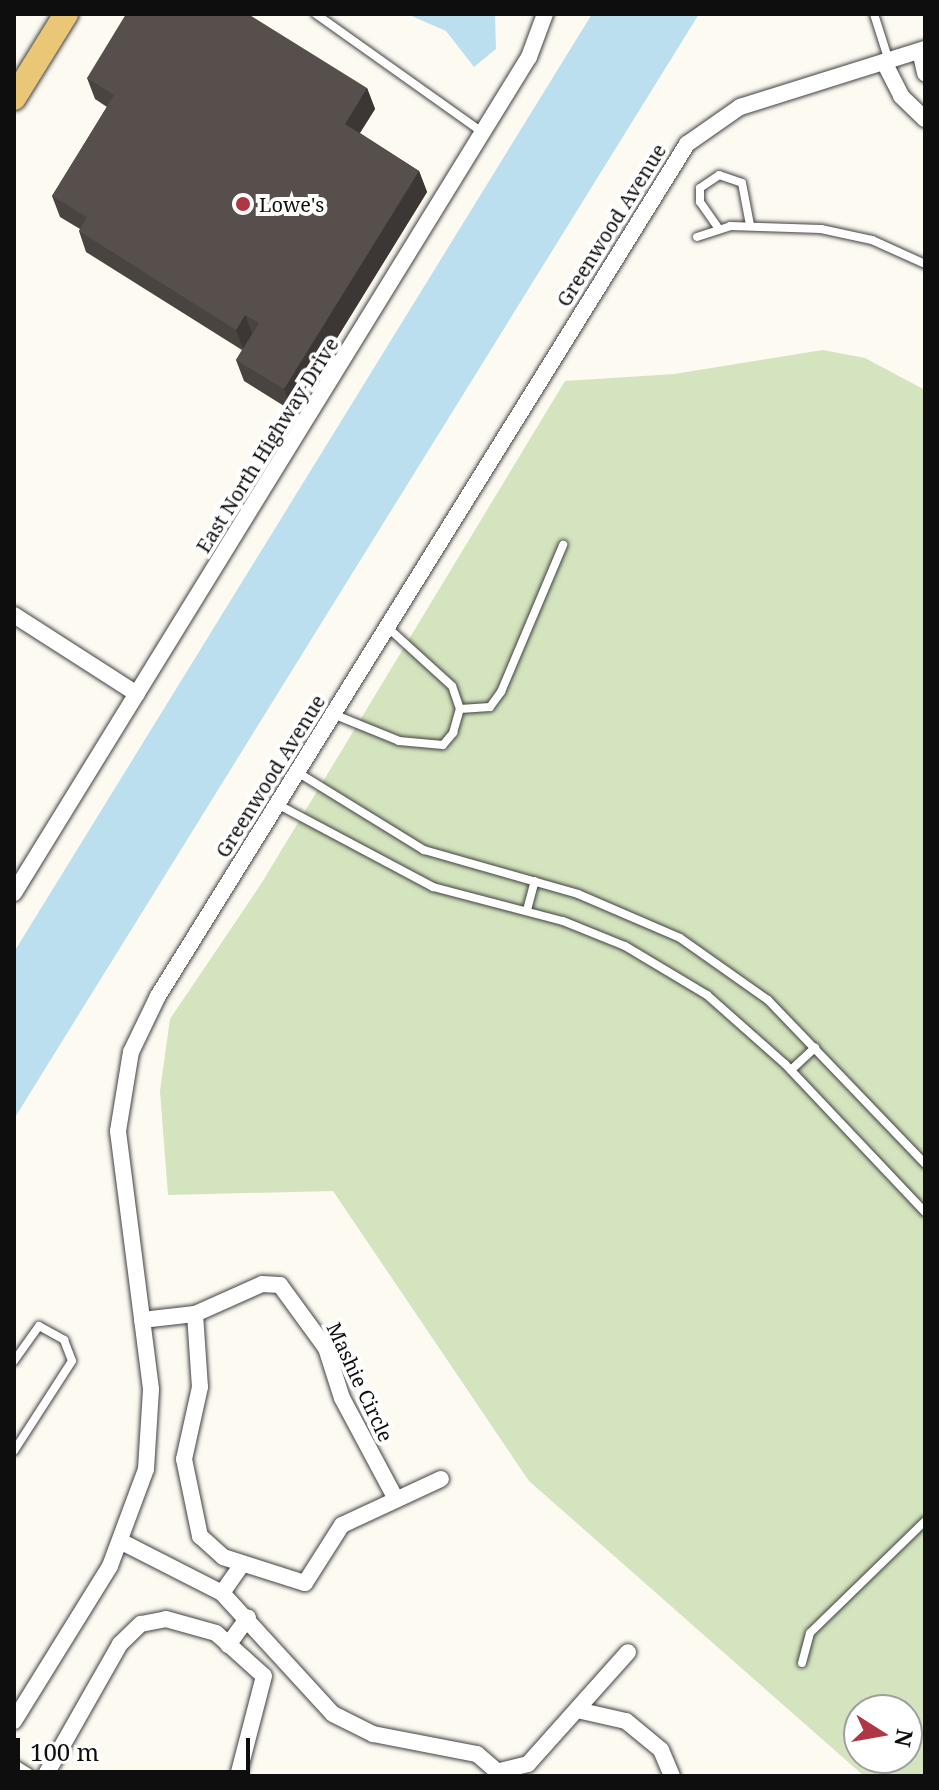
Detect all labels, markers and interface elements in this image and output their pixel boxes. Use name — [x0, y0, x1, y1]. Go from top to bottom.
street label: Greenwood Avenue — [551, 139, 671, 311]
place label: Lowe's — [259, 192, 324, 216]
marker: Lowe's — [234, 195, 252, 213]
street label: East North Highway Drive — [191, 333, 343, 557]
street label: Greenwood Avenue — [210, 690, 330, 862]
street label: Mashie Circle — [322, 1319, 398, 1445]
north arrow — [843, 1694, 923, 1774]
scale bar — [20, 1722, 254, 1772]
text: N — [888, 1727, 921, 1750]
text: 100 m — [30, 1735, 99, 1768]

